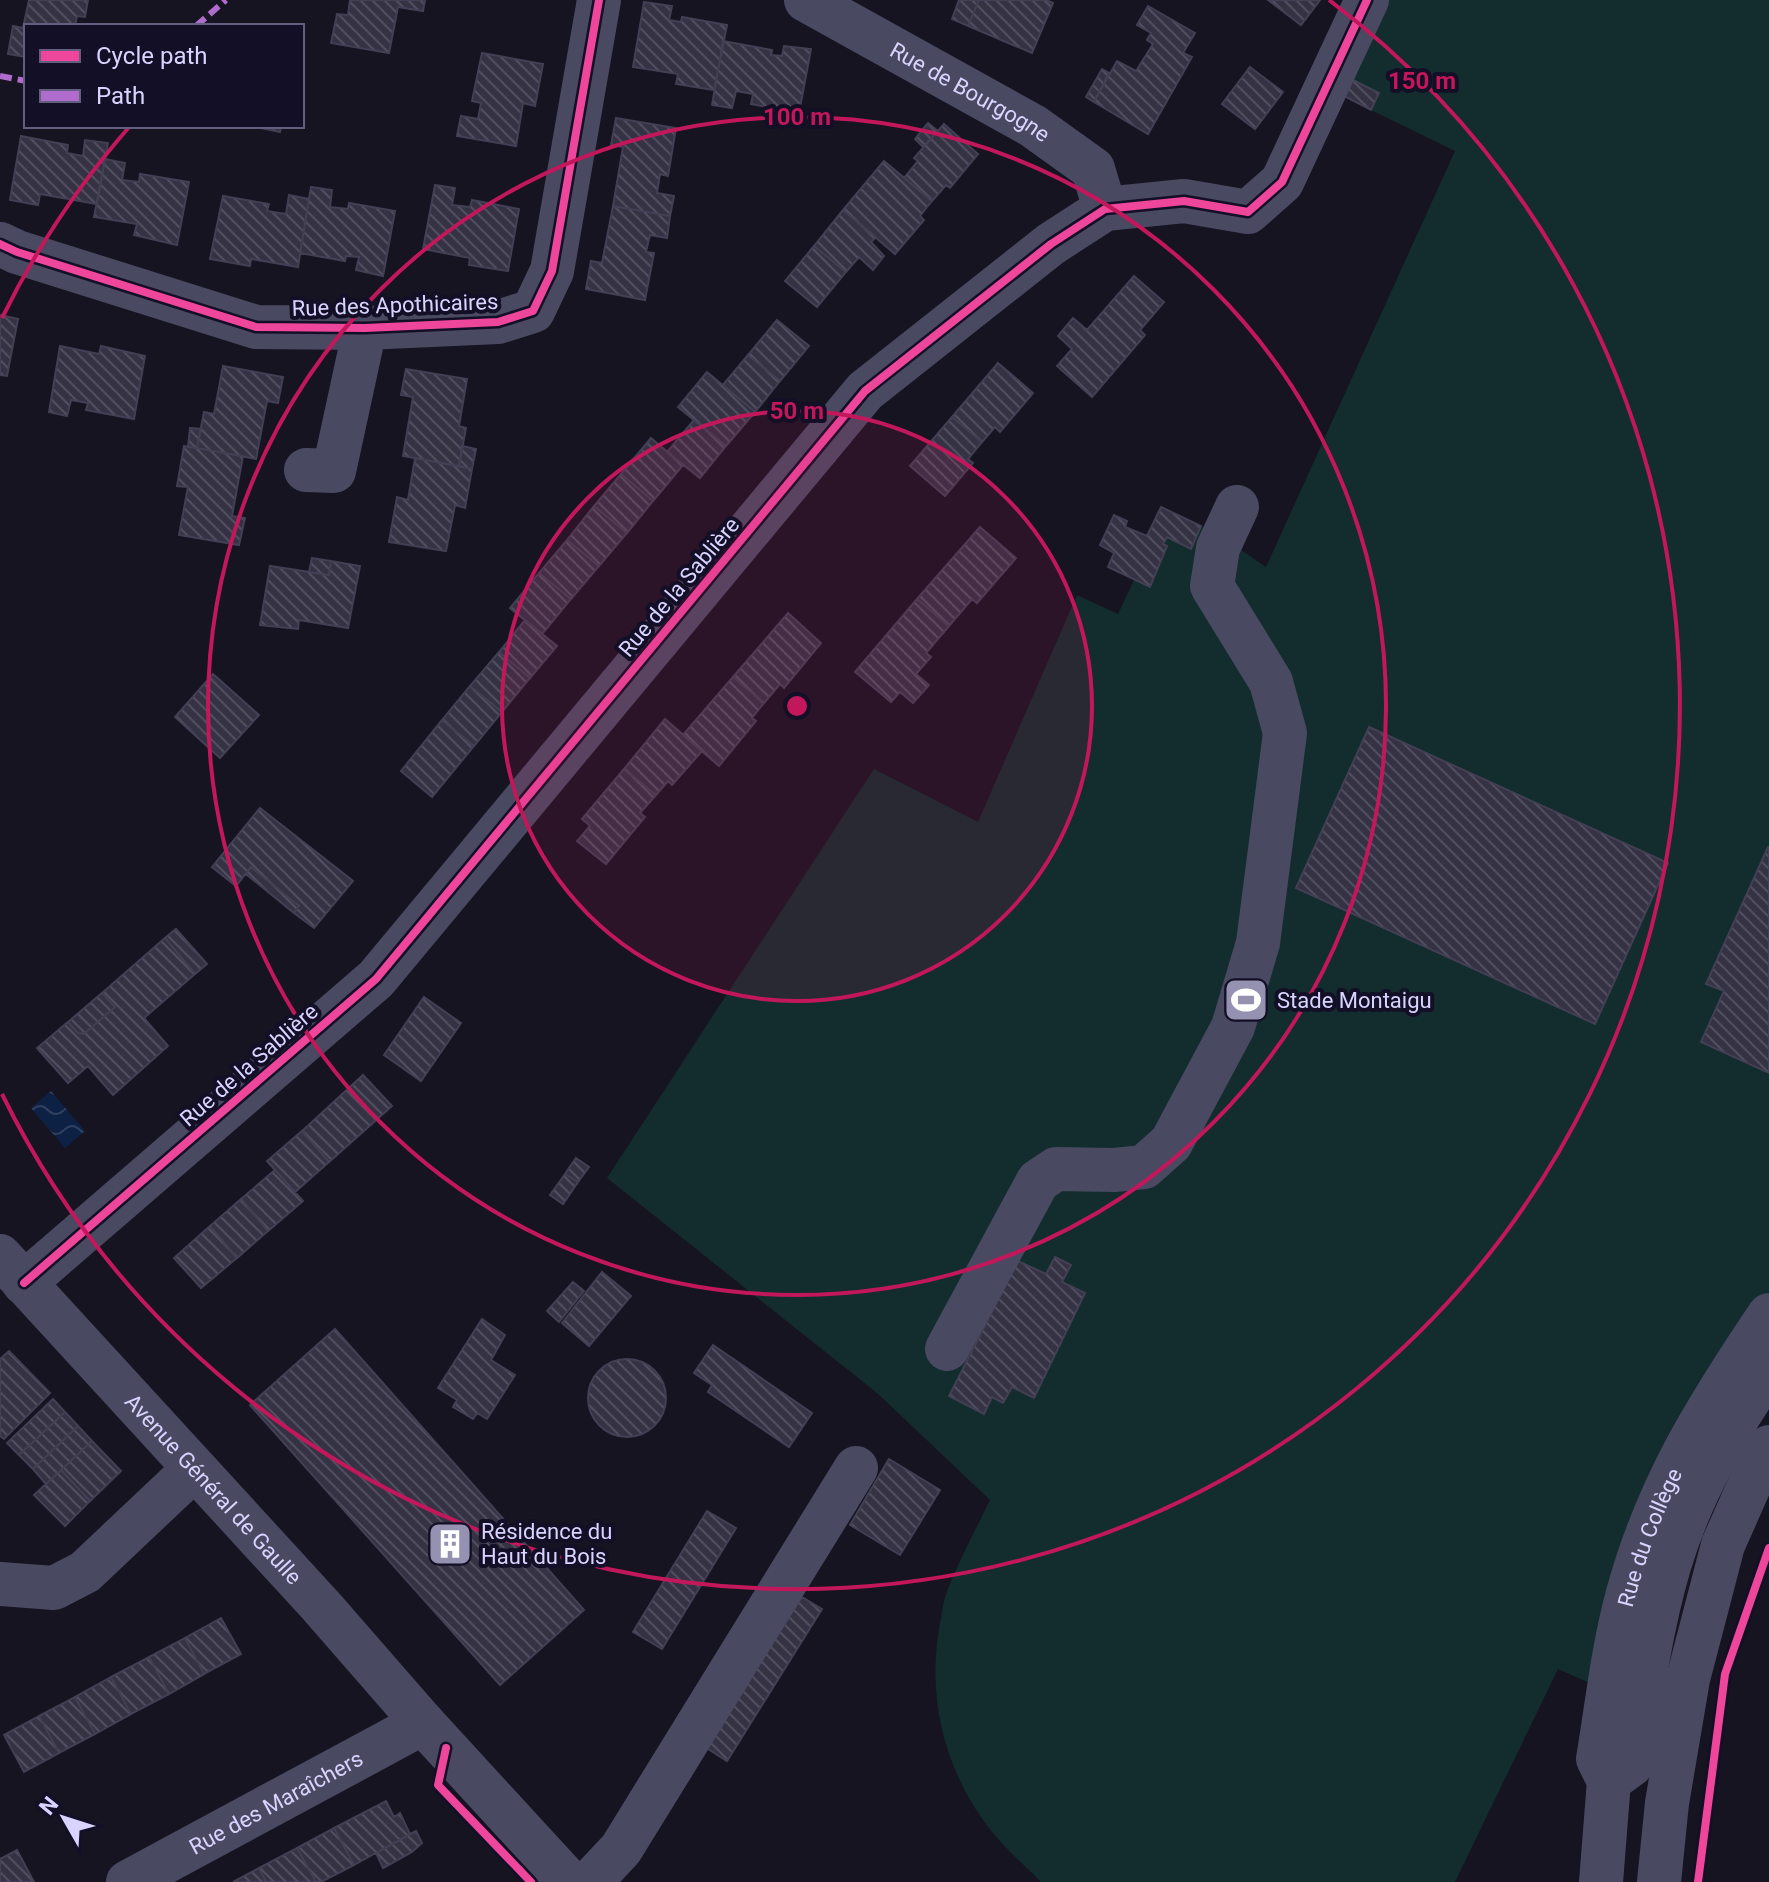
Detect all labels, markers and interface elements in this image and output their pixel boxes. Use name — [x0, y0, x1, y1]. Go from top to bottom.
legend — [24, 24, 304, 128]
street label: Rue de Bourgogne — [886, 37, 1055, 147]
text: Cycle path — [96, 42, 208, 70]
text: 150 m — [1388, 67, 1456, 95]
text: Path — [96, 82, 145, 110]
text: 100 m — [763, 103, 831, 131]
street label: Rue des Apothicaires — [291, 289, 499, 321]
text: 50 m — [770, 397, 824, 425]
street label: Rue de la Sablière — [614, 512, 744, 662]
centre of rings — [783, 692, 811, 720]
sports icon: Stade Montaigu — [1222, 976, 1270, 1024]
place label: Stade Montaigu — [1277, 988, 1432, 1013]
street label: Rue de la Sablière — [175, 999, 323, 1131]
street label: Avenue Général de Gaulle — [120, 1389, 307, 1589]
street label: Rue du Collège — [1612, 1464, 1687, 1609]
place label: Résidence du Haut du Bois — [481, 1519, 612, 1569]
building icon: Résidence du Haut du Bois — [426, 1520, 474, 1568]
street label: Rue des Maraîchers — [185, 1745, 367, 1859]
north arrow — [24, 1778, 104, 1858]
text: N — [34, 1792, 63, 1820]

